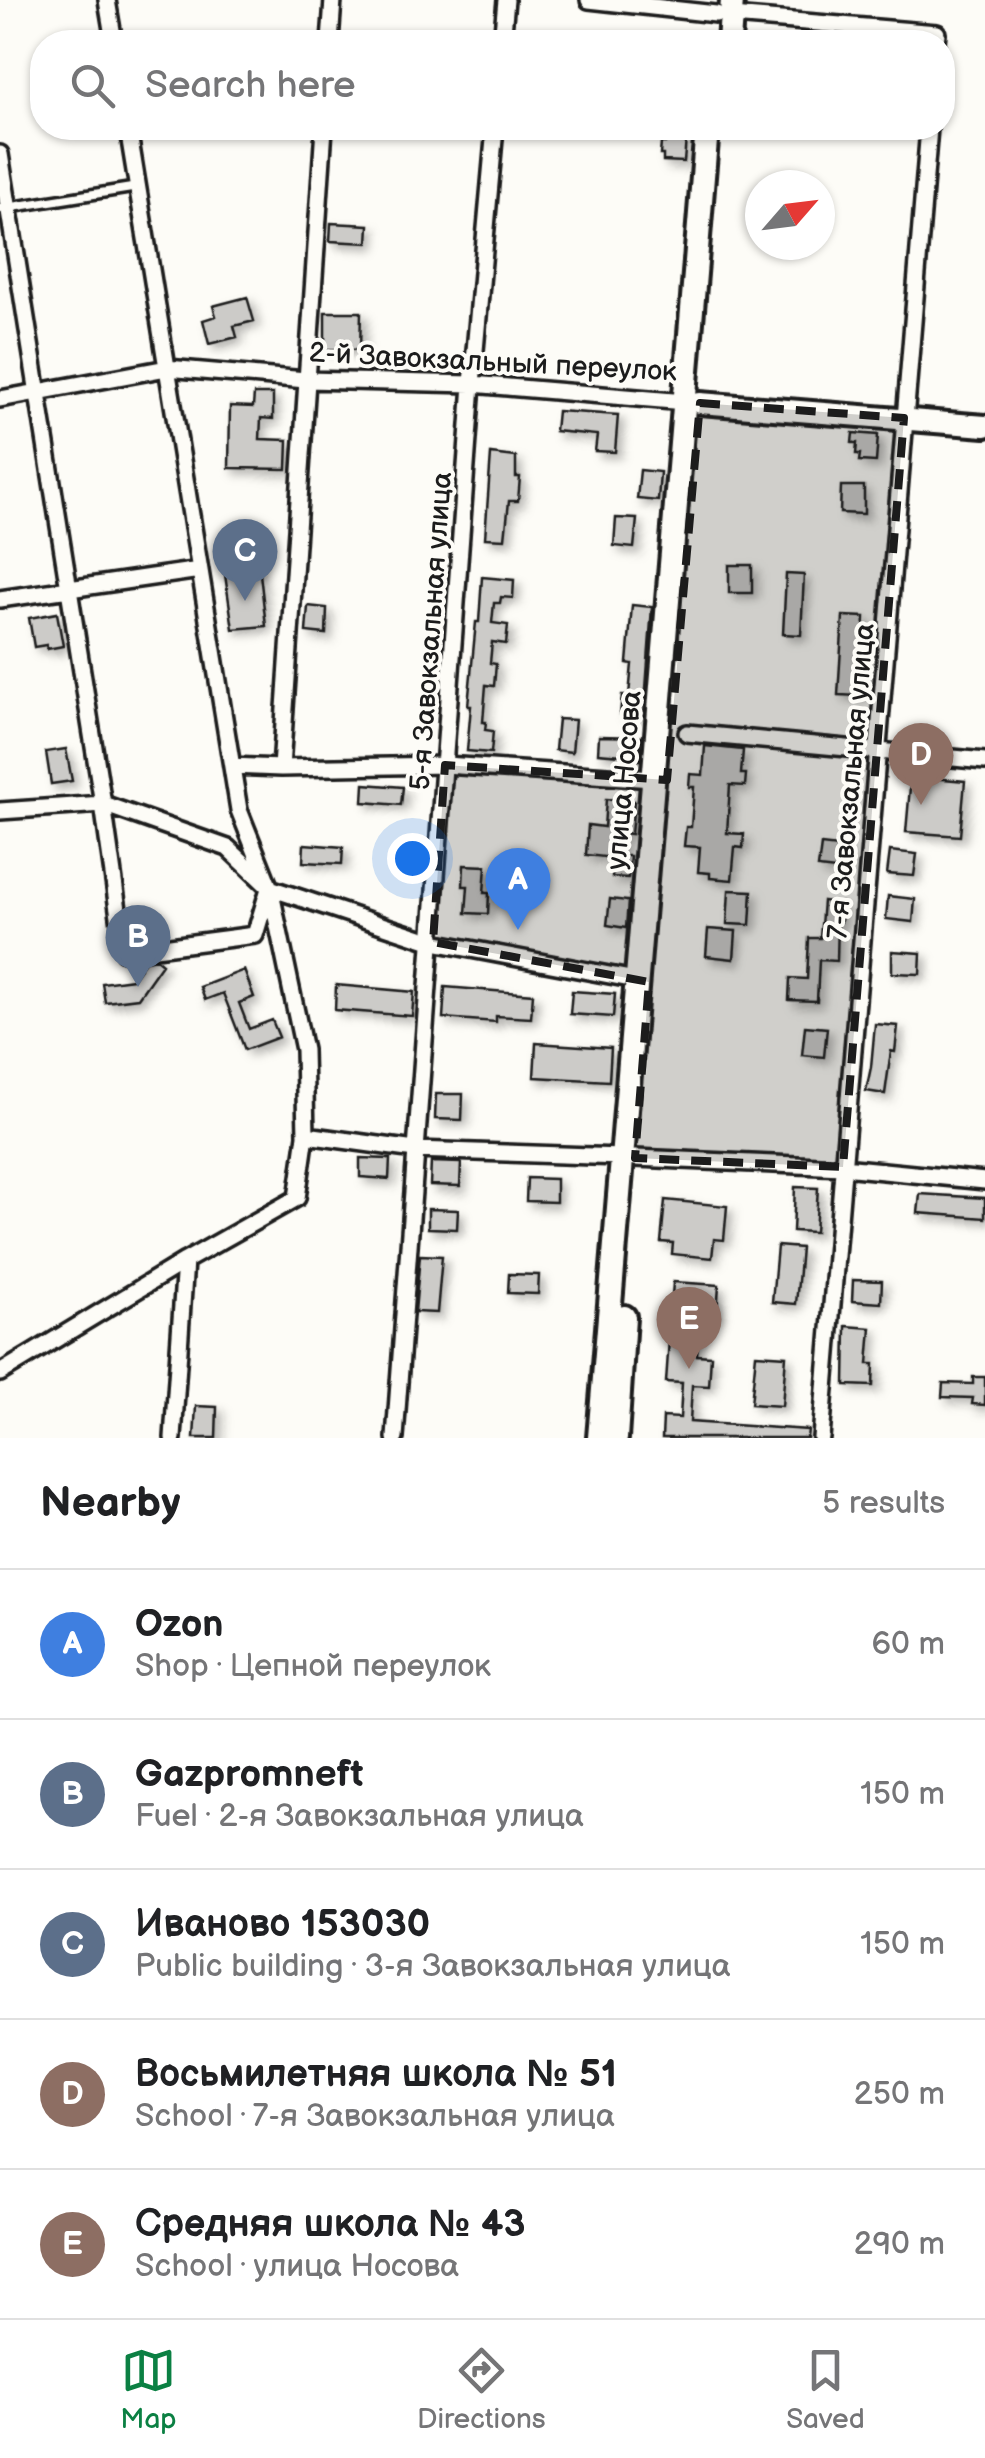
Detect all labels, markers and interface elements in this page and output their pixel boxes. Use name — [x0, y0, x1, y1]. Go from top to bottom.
search box — [30, 30, 955, 140]
icon: search — [65, 58, 120, 113]
text: Search here — [145, 63, 356, 108]
north arrow — [745, 170, 835, 260]
street label: 2-й Завокзальный переулок — [308, 336, 678, 389]
street label: 5-я Завокзальная улица — [404, 470, 459, 791]
pin: C — [212, 518, 278, 601]
street label: 7-я Завокзальная улица — [821, 621, 882, 940]
street label: улица Носова — [600, 689, 649, 871]
pin: D — [888, 722, 954, 805]
your location — [387, 833, 438, 884]
pin: A — [486, 848, 550, 930]
pin: B — [106, 904, 170, 987]
pin: E — [656, 1286, 722, 1369]
text: Nearby — [40, 1478, 180, 1529]
text: 5 results — [822, 1484, 945, 1523]
text: Ozon — [135, 1602, 224, 1647]
text: A — [63, 1625, 82, 1664]
text: 60 m — [872, 1625, 945, 1664]
text: Shop · Цепной переулок — [135, 1647, 491, 1686]
text: Gazpromneft — [135, 1752, 363, 1797]
text: B — [61, 1775, 84, 1814]
text: 150 m — [860, 1775, 945, 1814]
text: Fuel · 2-я Завокзальная улица — [135, 1797, 584, 1836]
text: Иваново 153030 — [135, 1902, 430, 1947]
text: C — [61, 1925, 84, 1964]
text: 150 m — [860, 1925, 945, 1964]
text: Public building · 3-я Завокзальная улица — [135, 1947, 731, 1986]
text: Восьмилетняя школа № 51 — [135, 2052, 617, 2097]
text: D — [61, 2075, 84, 2114]
text: 250 m — [854, 2075, 945, 2114]
text: School · 7-я Завокзальная улица — [135, 2097, 615, 2136]
text: Средняя школа № 43 — [135, 2202, 526, 2247]
text: E — [62, 2225, 83, 2264]
text: 290 m — [854, 2225, 945, 2264]
text: School · улица Носова — [135, 2247, 459, 2286]
tab: Map — [120, 2343, 177, 2436]
tab: Directions — [417, 2343, 546, 2436]
tab: Saved — [786, 2343, 865, 2436]

